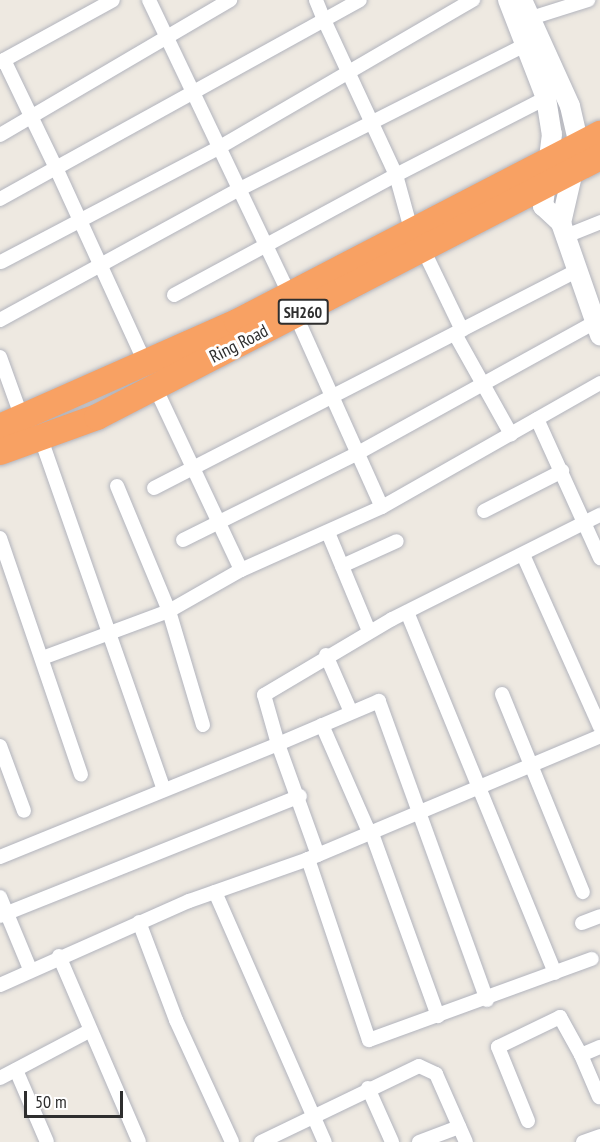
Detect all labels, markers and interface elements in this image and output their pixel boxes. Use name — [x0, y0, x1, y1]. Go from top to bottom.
road number: SH260 — [278, 299, 328, 325]
street label: Ring Road — [206, 320, 272, 368]
scale bar — [27, 1079, 126, 1117]
text: 50 m — [35, 1090, 67, 1113]

